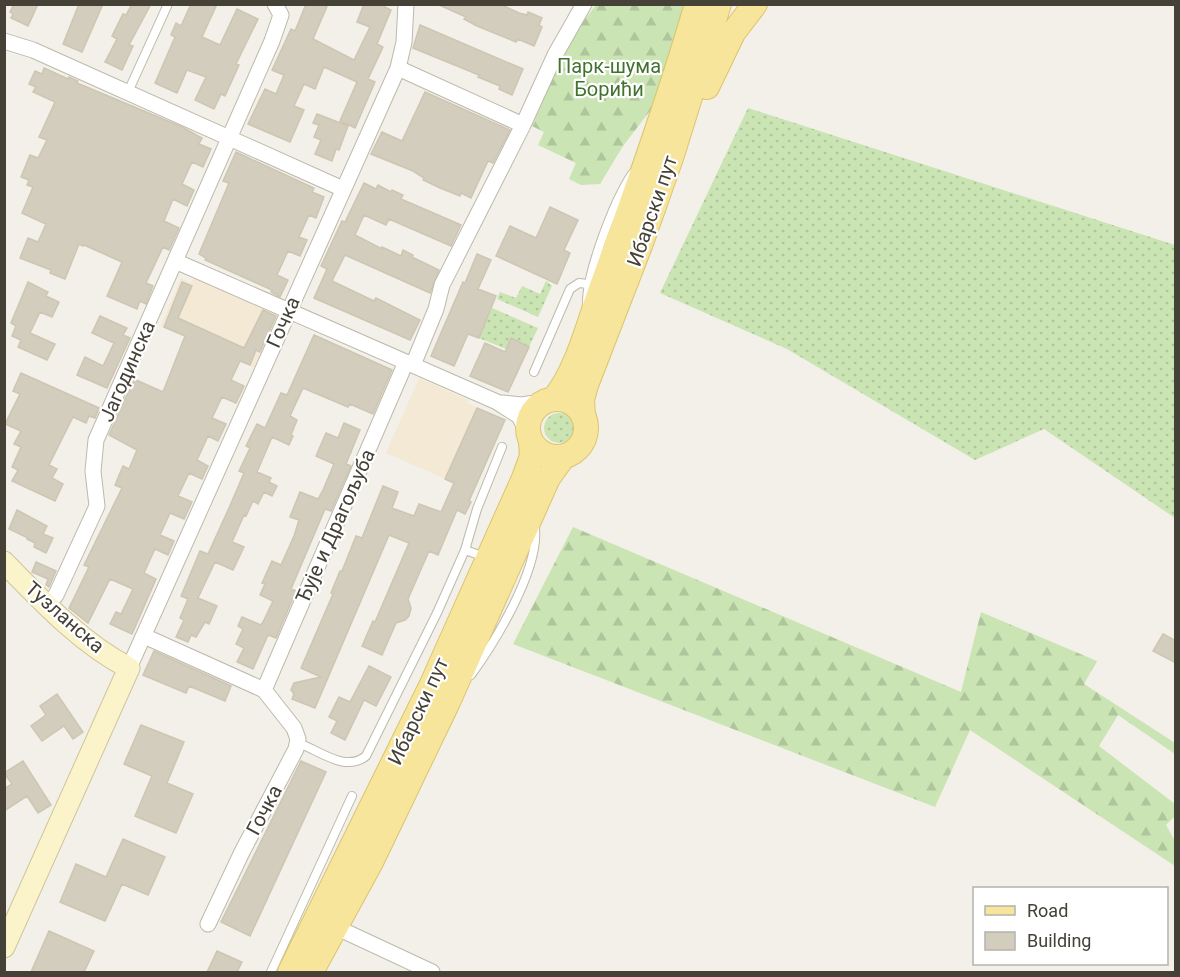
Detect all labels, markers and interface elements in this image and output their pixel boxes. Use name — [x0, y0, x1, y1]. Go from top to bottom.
park label: Парк-шума Борићи — [557, 54, 661, 101]
street label: Ибарски пут — [622, 152, 682, 270]
street label: Гочка — [261, 293, 305, 351]
street label: Јагодинска — [94, 317, 160, 425]
street label: Ђује и Драгољуба — [290, 445, 380, 607]
street label: Тузланска — [21, 576, 109, 658]
street label: Ибарски пут — [383, 653, 454, 769]
street label: Гочка — [241, 781, 287, 839]
legend — [973, 887, 1168, 965]
text: Road — [1027, 900, 1068, 921]
text: Building — [1027, 930, 1091, 951]

